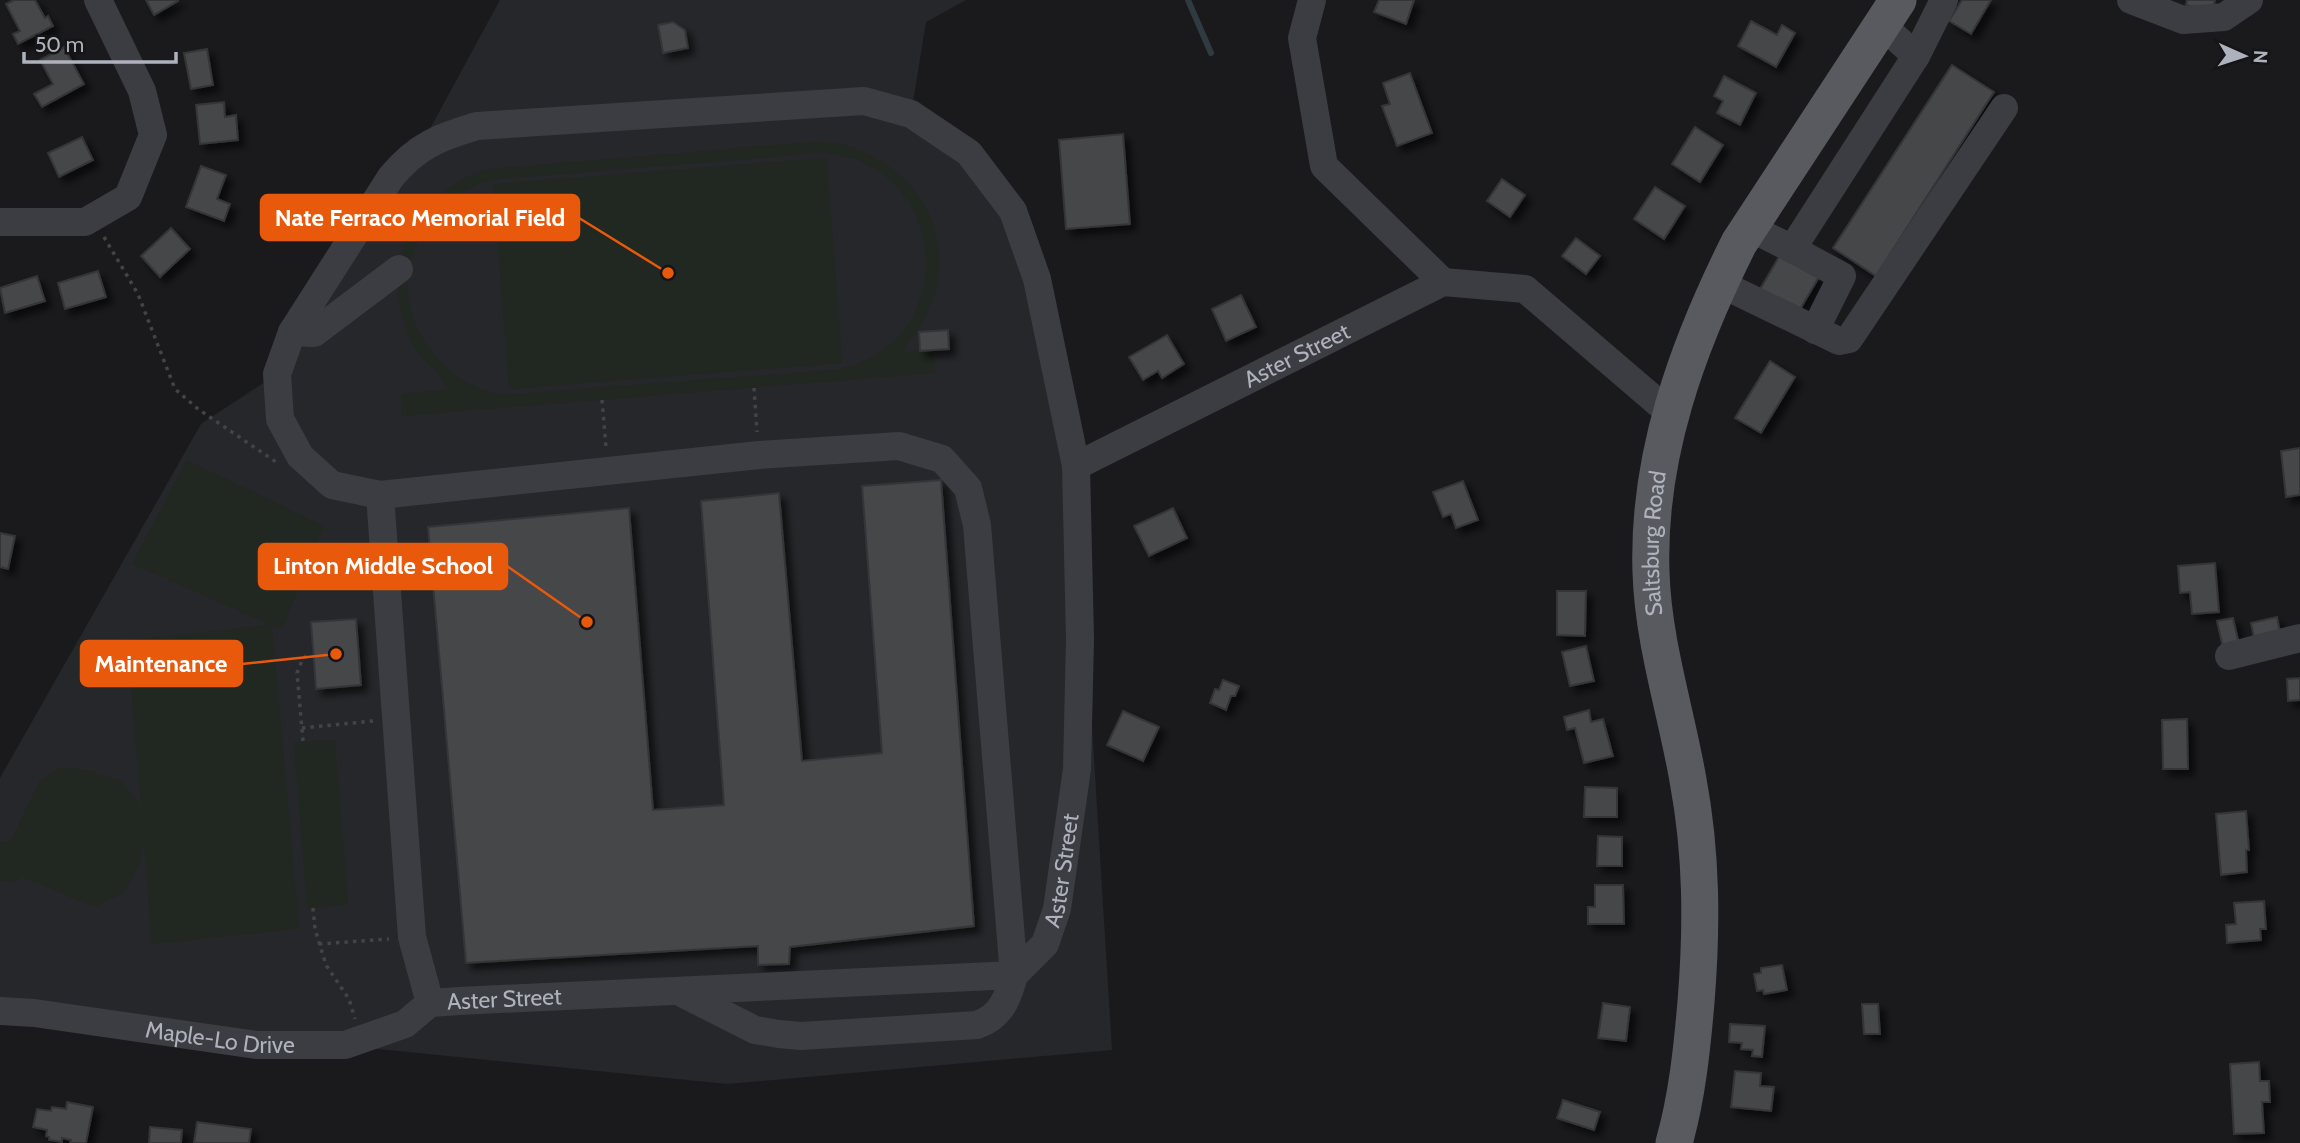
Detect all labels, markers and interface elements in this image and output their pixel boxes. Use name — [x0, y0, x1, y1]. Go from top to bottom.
scale bar — [24, 21, 177, 65]
north arrow — [2209, 21, 2279, 91]
text: 50 m — [35, 32, 84, 57]
text: N — [2249, 50, 2272, 64]
callout: Nate Ferraco Memorial Field — [261, 195, 579, 240]
text: Nate Ferraco Memorial Field — [275, 203, 565, 232]
street label: Aster Street — [1239, 317, 1355, 394]
street label: Saltsburg Road — [1637, 469, 1672, 618]
callout: Linton Middle School — [259, 544, 507, 589]
text: Linton Middle School — [273, 551, 493, 580]
callout: Maintenance — [81, 641, 242, 686]
text: Maintenance — [95, 649, 227, 678]
street label: Aster Street — [1038, 811, 1085, 931]
street label: Aster Street — [446, 982, 563, 1016]
street label: Maple-Lo Drive — [144, 1015, 295, 1059]

